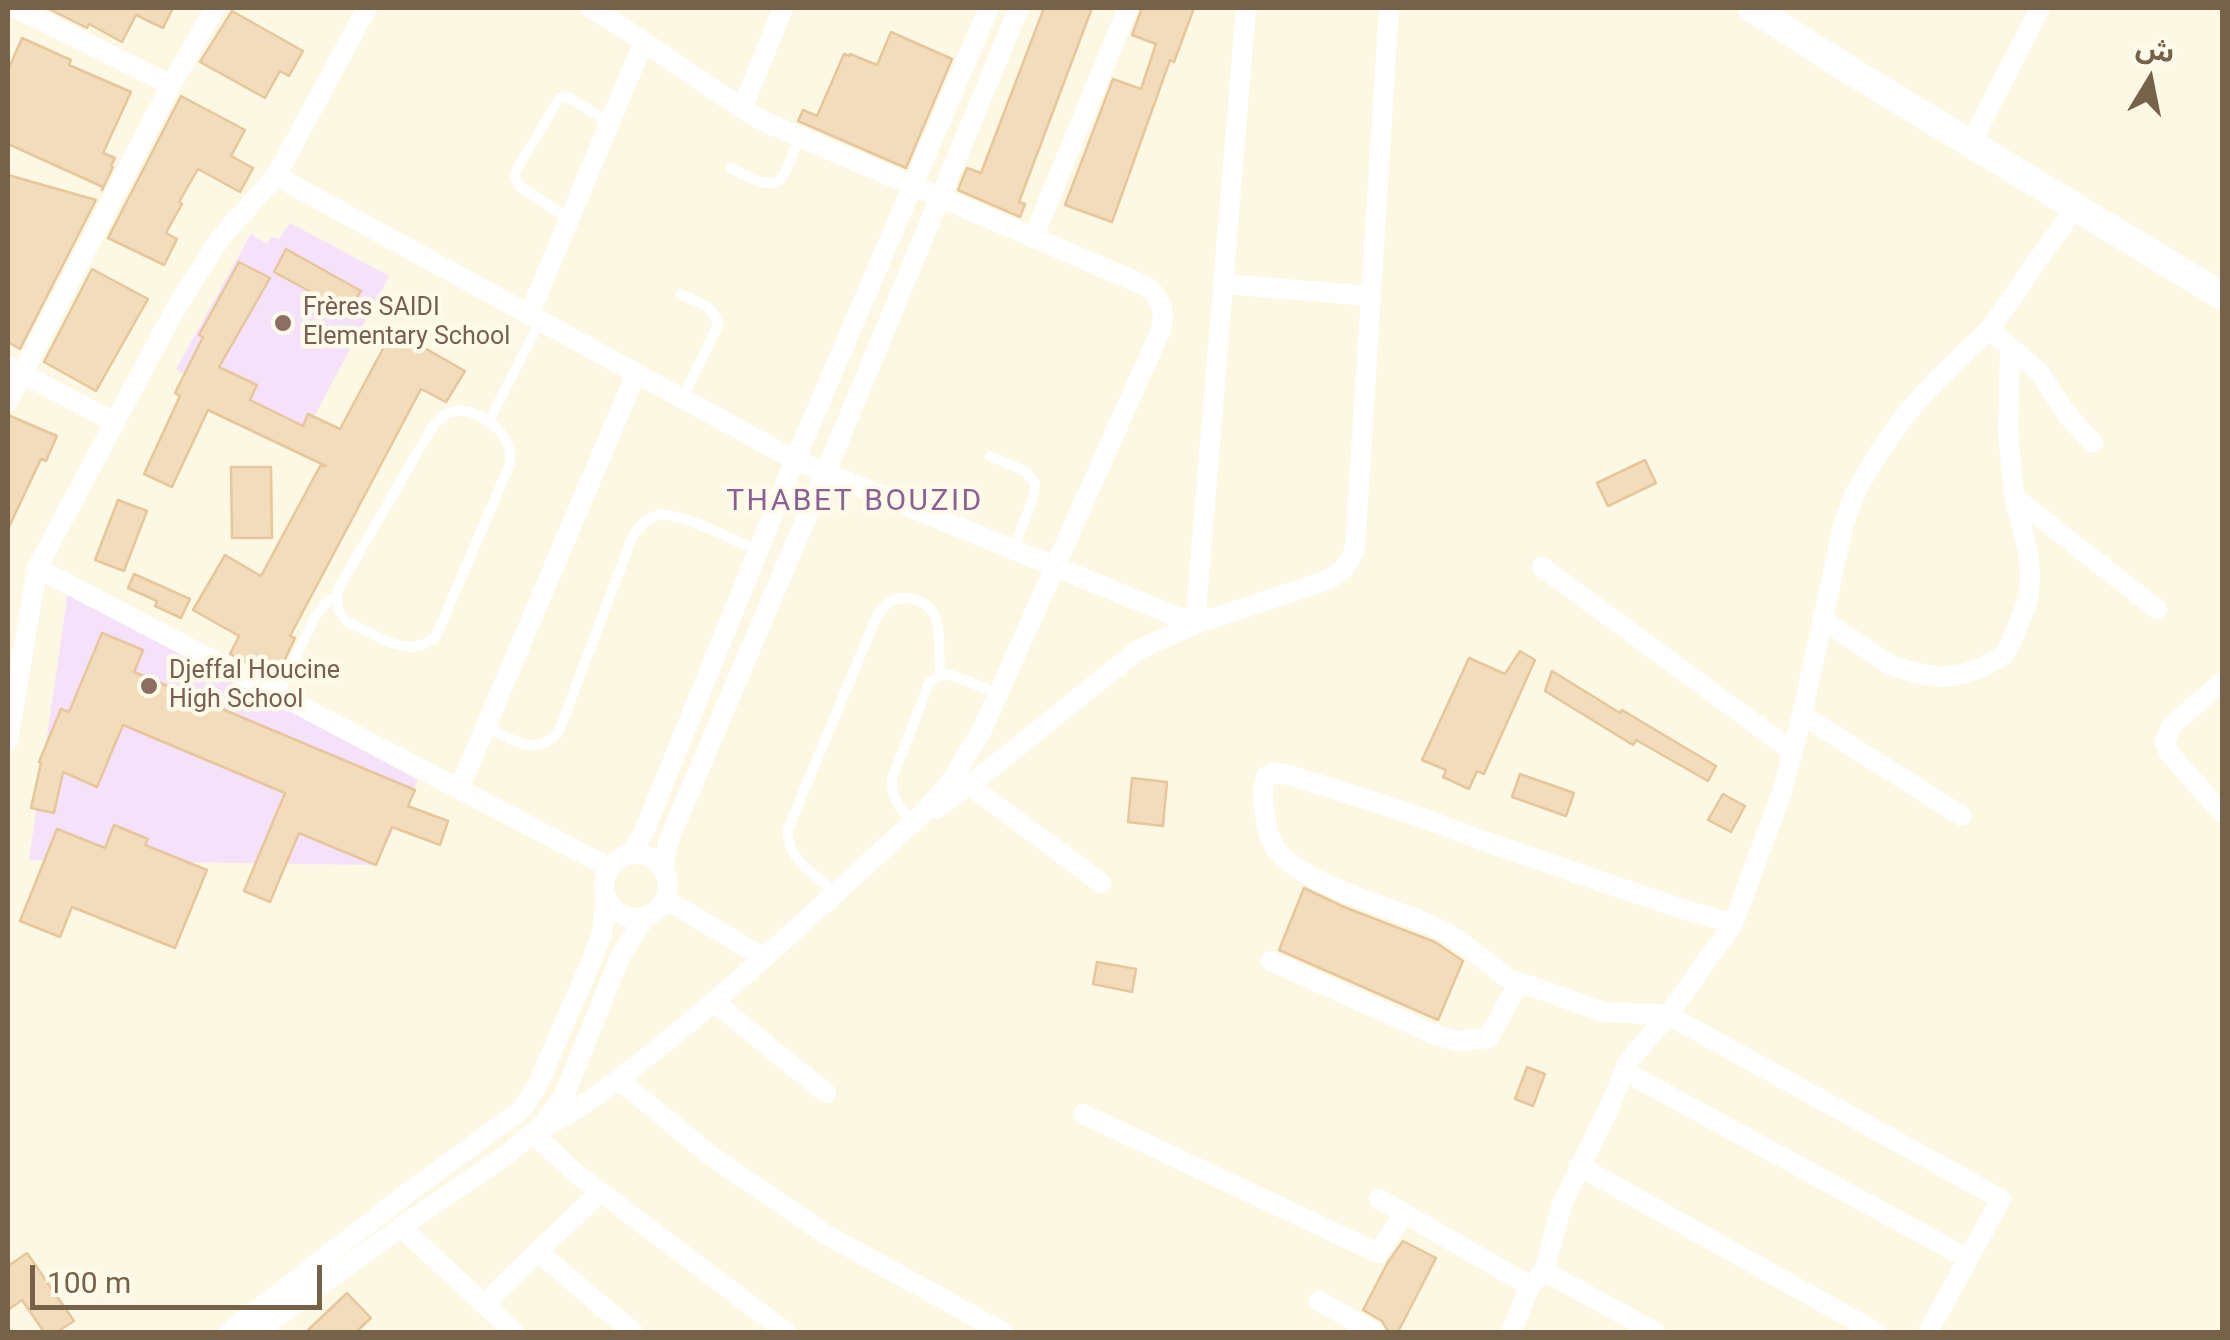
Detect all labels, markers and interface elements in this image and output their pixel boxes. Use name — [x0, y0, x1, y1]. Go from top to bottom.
north arrow — [2100, 30, 2200, 130]
text: ش — [2134, 30, 2177, 70]
place label: Frères SAIDI Elementary School — [303, 294, 510, 353]
marker: Frères SAIDI Elementary School — [272, 312, 294, 334]
district label: THABET BOUZID — [726, 484, 984, 520]
place label: Djeffal Houcine High School — [169, 657, 340, 716]
marker: Djeffal Houcine High School — [138, 675, 160, 697]
scale bar — [35, 1245, 328, 1307]
text: 100 m — [47, 1265, 131, 1300]

